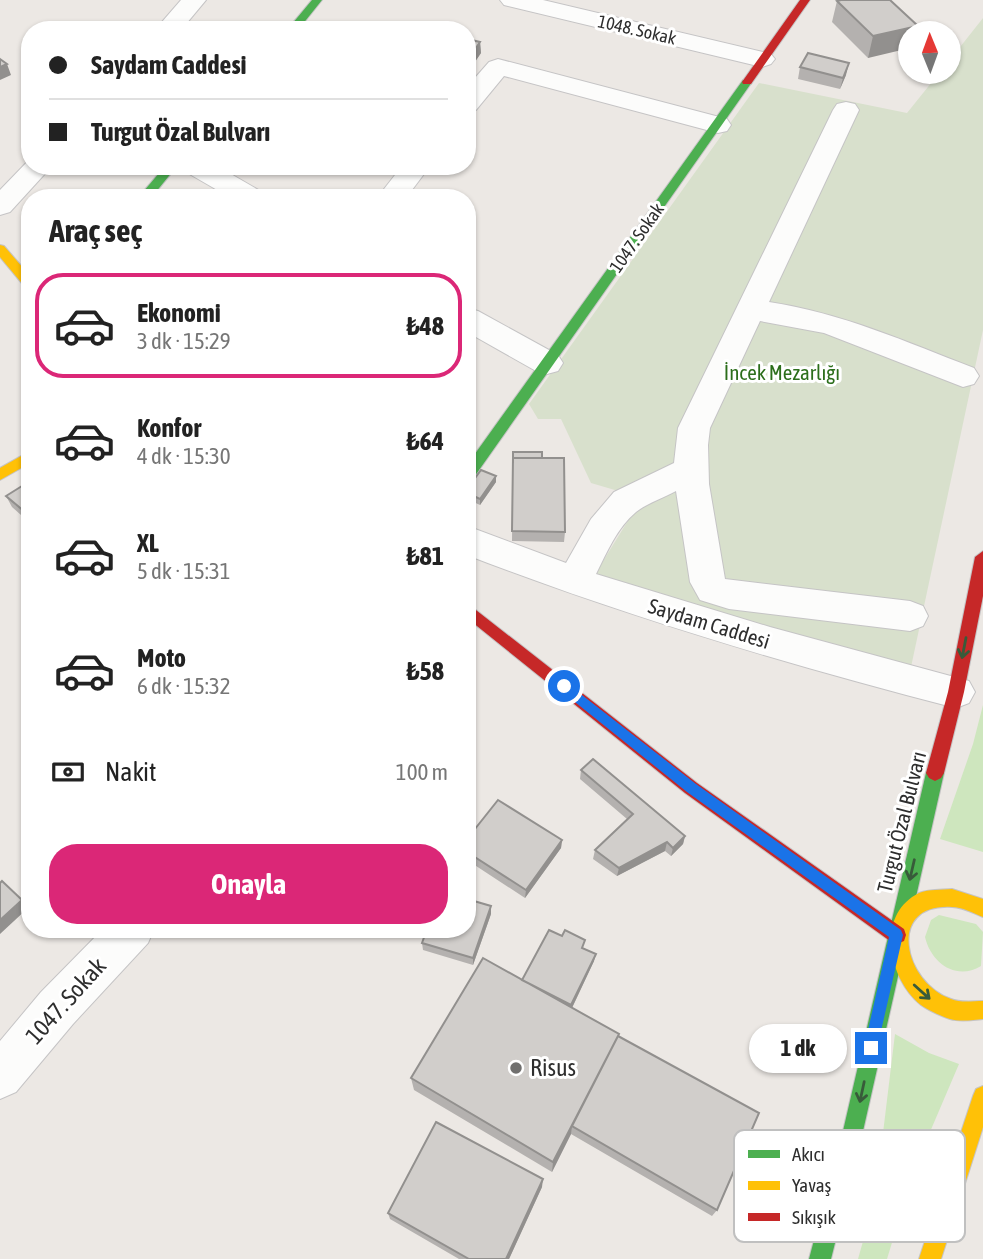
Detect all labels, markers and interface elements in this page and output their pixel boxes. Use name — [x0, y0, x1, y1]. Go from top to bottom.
street label: 1048. Sokak — [596, 10, 678, 49]
north arrow — [898, 21, 961, 84]
map controls — [898, 21, 961, 84]
text: Saydam Caddesi — [91, 50, 247, 80]
text: Turgut Özal Bulvarı — [91, 117, 270, 147]
street label: 1047. Sokak — [605, 199, 668, 276]
text: Araç seç — [49, 212, 142, 249]
icon: car — [53, 294, 116, 357]
text: Ekonomi — [137, 298, 221, 328]
text: ₺48 — [407, 311, 444, 341]
text: 3 dk · 15:29 — [137, 328, 231, 354]
park label: İncek Mezarlığı — [724, 360, 840, 384]
icon: car — [53, 409, 116, 472]
text: Konfor — [137, 413, 201, 443]
text: ₺64 — [407, 426, 444, 456]
text: 4 dk · 15:30 — [137, 443, 231, 469]
icon: car — [53, 524, 116, 587]
text: XL — [137, 528, 159, 558]
text: ₺81 — [407, 541, 444, 571]
text: 5 dk · 15:31 — [137, 558, 231, 584]
street label: Saydam Caddesi — [646, 593, 773, 653]
one-way arrow — [957, 636, 971, 659]
icon: car — [53, 639, 116, 702]
text: Moto — [137, 643, 186, 673]
text: ₺58 — [407, 656, 444, 686]
route start — [548, 670, 580, 702]
text: 6 dk · 15:32 — [137, 673, 231, 699]
street label: Turgut Özal Bulvarı — [872, 749, 930, 895]
icon: cash — [49, 753, 87, 791]
text: Nakit — [105, 757, 157, 787]
text: 100 m — [396, 759, 448, 785]
button: Onayla — [49, 844, 448, 924]
one-way arrow — [904, 858, 918, 881]
street label: 1047. Sokak — [20, 952, 112, 1049]
one-way arrow — [913, 984, 930, 1001]
callout: 1 dk — [748, 1024, 846, 1072]
route end — [855, 1032, 887, 1064]
text: 1 dk — [781, 1035, 815, 1061]
place label: Risus — [530, 1054, 576, 1081]
marker: Risus — [508, 1060, 524, 1076]
one-way arrow — [854, 1080, 868, 1103]
legend — [734, 1130, 965, 1242]
text: Akıcı — [792, 1143, 825, 1165]
text: Yavaş — [792, 1174, 832, 1196]
text: Sıkışık — [792, 1206, 837, 1228]

